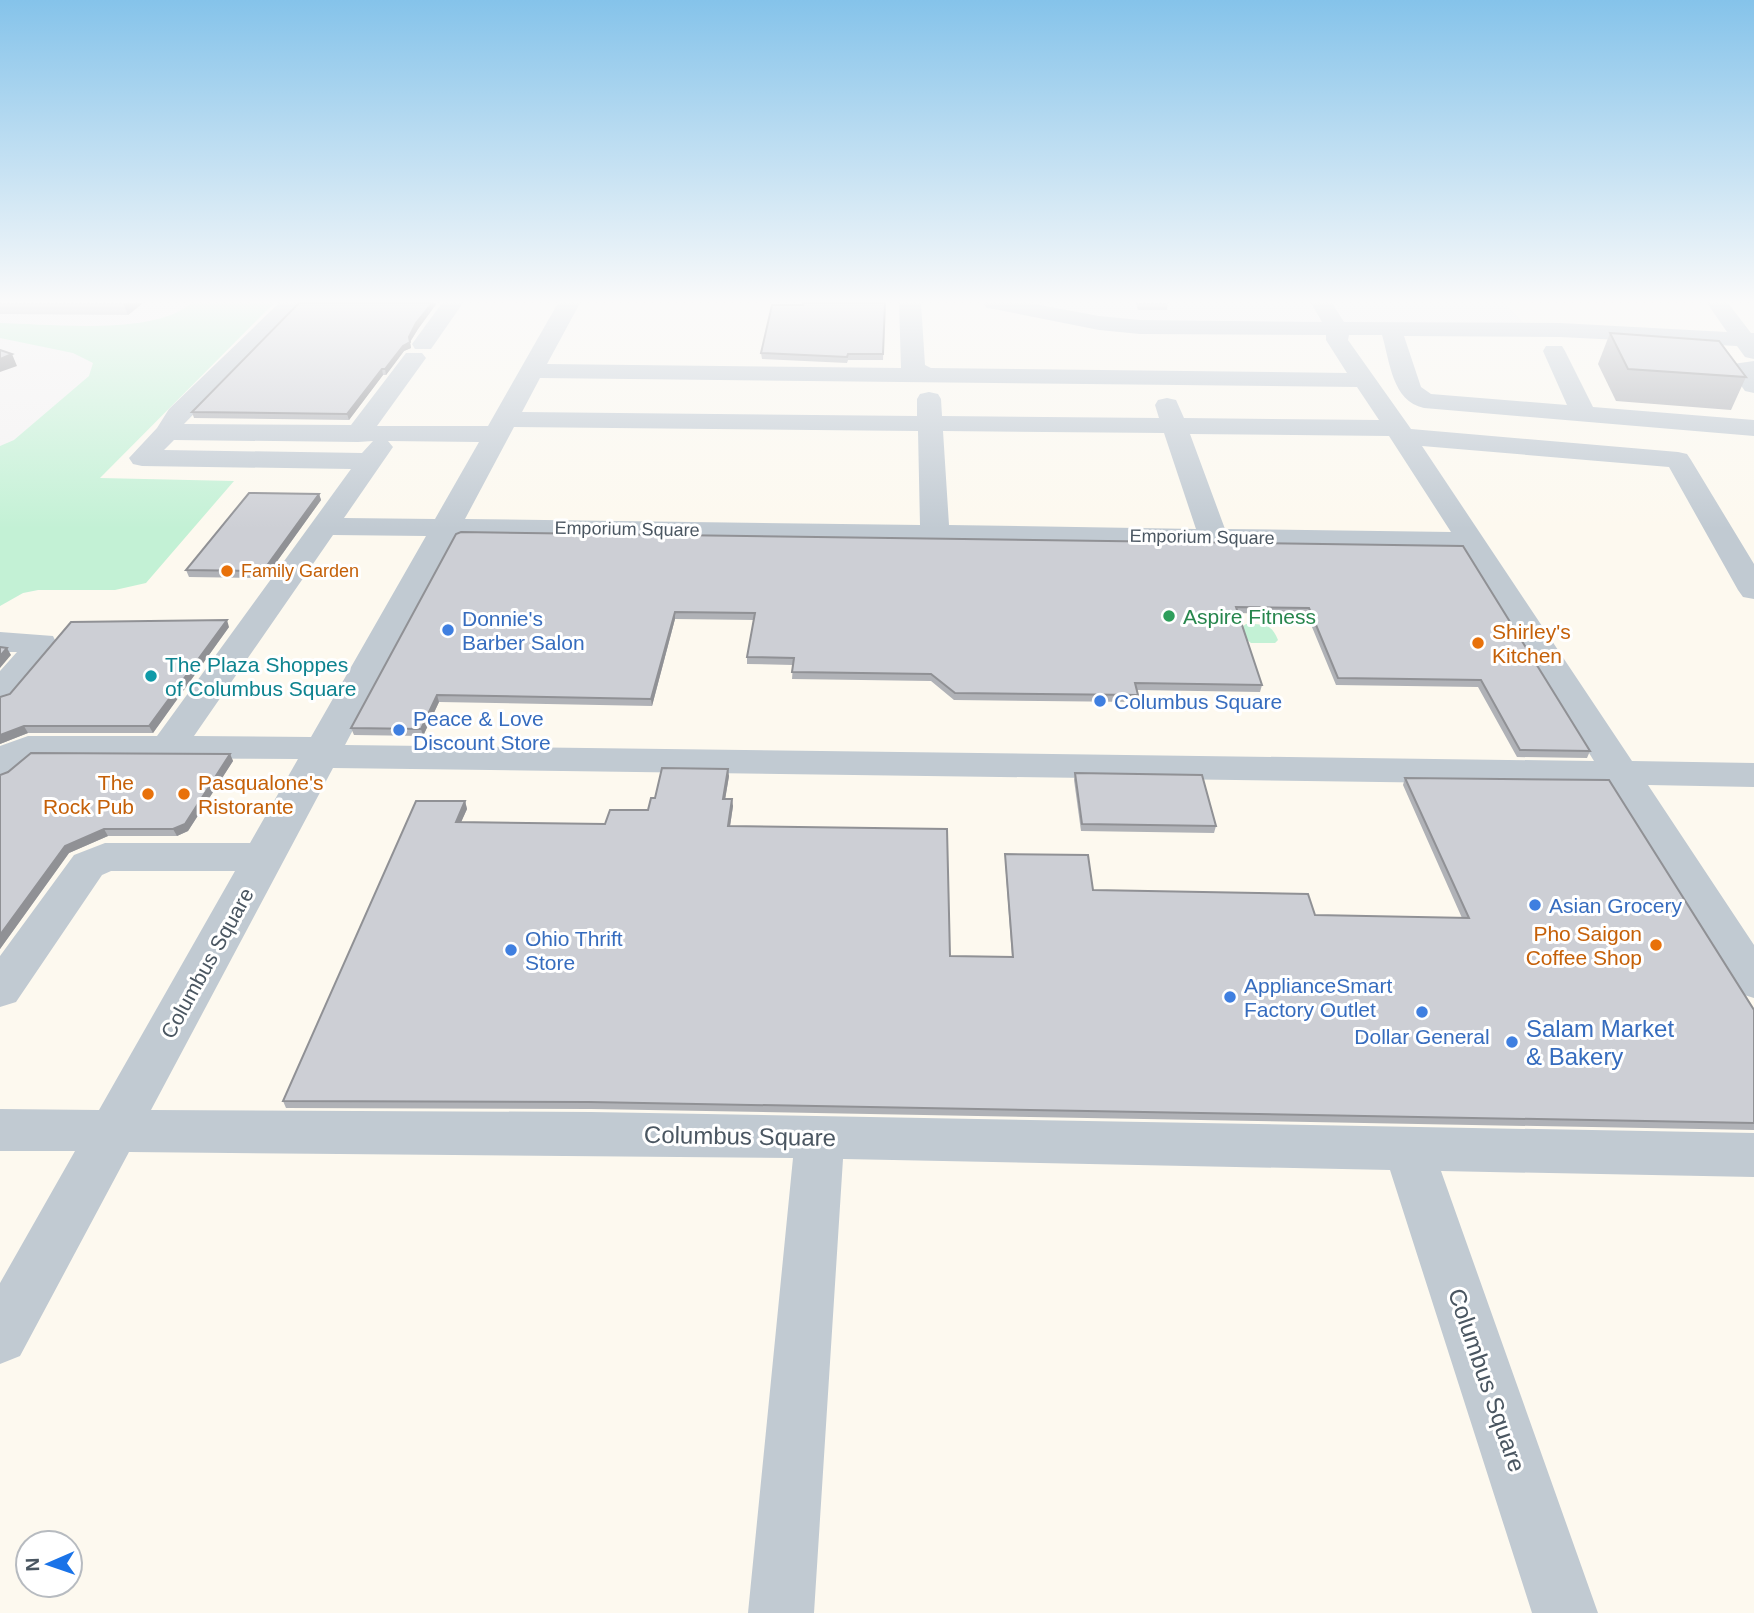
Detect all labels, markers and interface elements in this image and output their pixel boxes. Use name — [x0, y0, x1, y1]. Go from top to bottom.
street label: Emporium Square — [554, 518, 700, 540]
street label: Emporium Square — [1129, 526, 1275, 548]
place label: Family Garden — [241, 561, 359, 581]
marker: Family Garden — [219, 563, 235, 579]
place label: Aspire Fitness — [1183, 605, 1316, 628]
place label: Donnie's Barber Salon — [462, 607, 585, 654]
marker: Aspire Fitness — [1161, 608, 1177, 624]
place label: Shirley's Kitchen — [1492, 620, 1571, 667]
marker: Donnie's Barber Salon — [440, 622, 456, 638]
marker: Shirley's Kitchen — [1470, 635, 1486, 651]
place label: The Plaza Shoppes of Columbus Square — [165, 653, 356, 700]
marker: The Plaza Shoppes of Columbus Square — [143, 668, 159, 684]
place label: Columbus Square — [1114, 690, 1282, 713]
marker: Columbus Square — [1092, 693, 1108, 709]
place label: Peace & Love Discount Store — [413, 707, 551, 754]
marker: Peace & Love Discount Store — [391, 722, 407, 738]
place label: The Rock Pub — [43, 771, 134, 818]
place label: Pasqualone's Ristorante — [198, 771, 323, 818]
marker: The Rock Pub — [140, 786, 156, 802]
marker: Pasqualone's Ristorante — [176, 786, 192, 802]
street label: Columbus Square — [156, 884, 258, 1042]
place label: Asian Grocery — [1549, 894, 1683, 917]
marker: Asian Grocery — [1527, 897, 1543, 913]
place label: Pho Saigon Coffee Shop — [1526, 922, 1642, 969]
place label: Ohio Thrift Store — [525, 927, 623, 974]
marker: Pho Saigon Coffee Shop — [1648, 937, 1664, 953]
marker: Ohio Thrift Store — [503, 942, 519, 958]
place label: ApplianceSmart Factory Outlet — [1244, 974, 1392, 1021]
marker: ApplianceSmart Factory Outlet — [1222, 989, 1238, 1005]
marker: Dollar General — [1414, 1004, 1430, 1020]
place label: Salam Market & Bakery — [1526, 1015, 1674, 1070]
place label: Dollar General — [1354, 1025, 1490, 1048]
marker: Salam Market & Bakery — [1504, 1034, 1520, 1050]
street label: Columbus Square — [644, 1121, 836, 1151]
street label: Columbus Square — [1443, 1285, 1531, 1475]
north arrow — [14, 1529, 84, 1599]
text: N — [22, 1557, 43, 1572]

